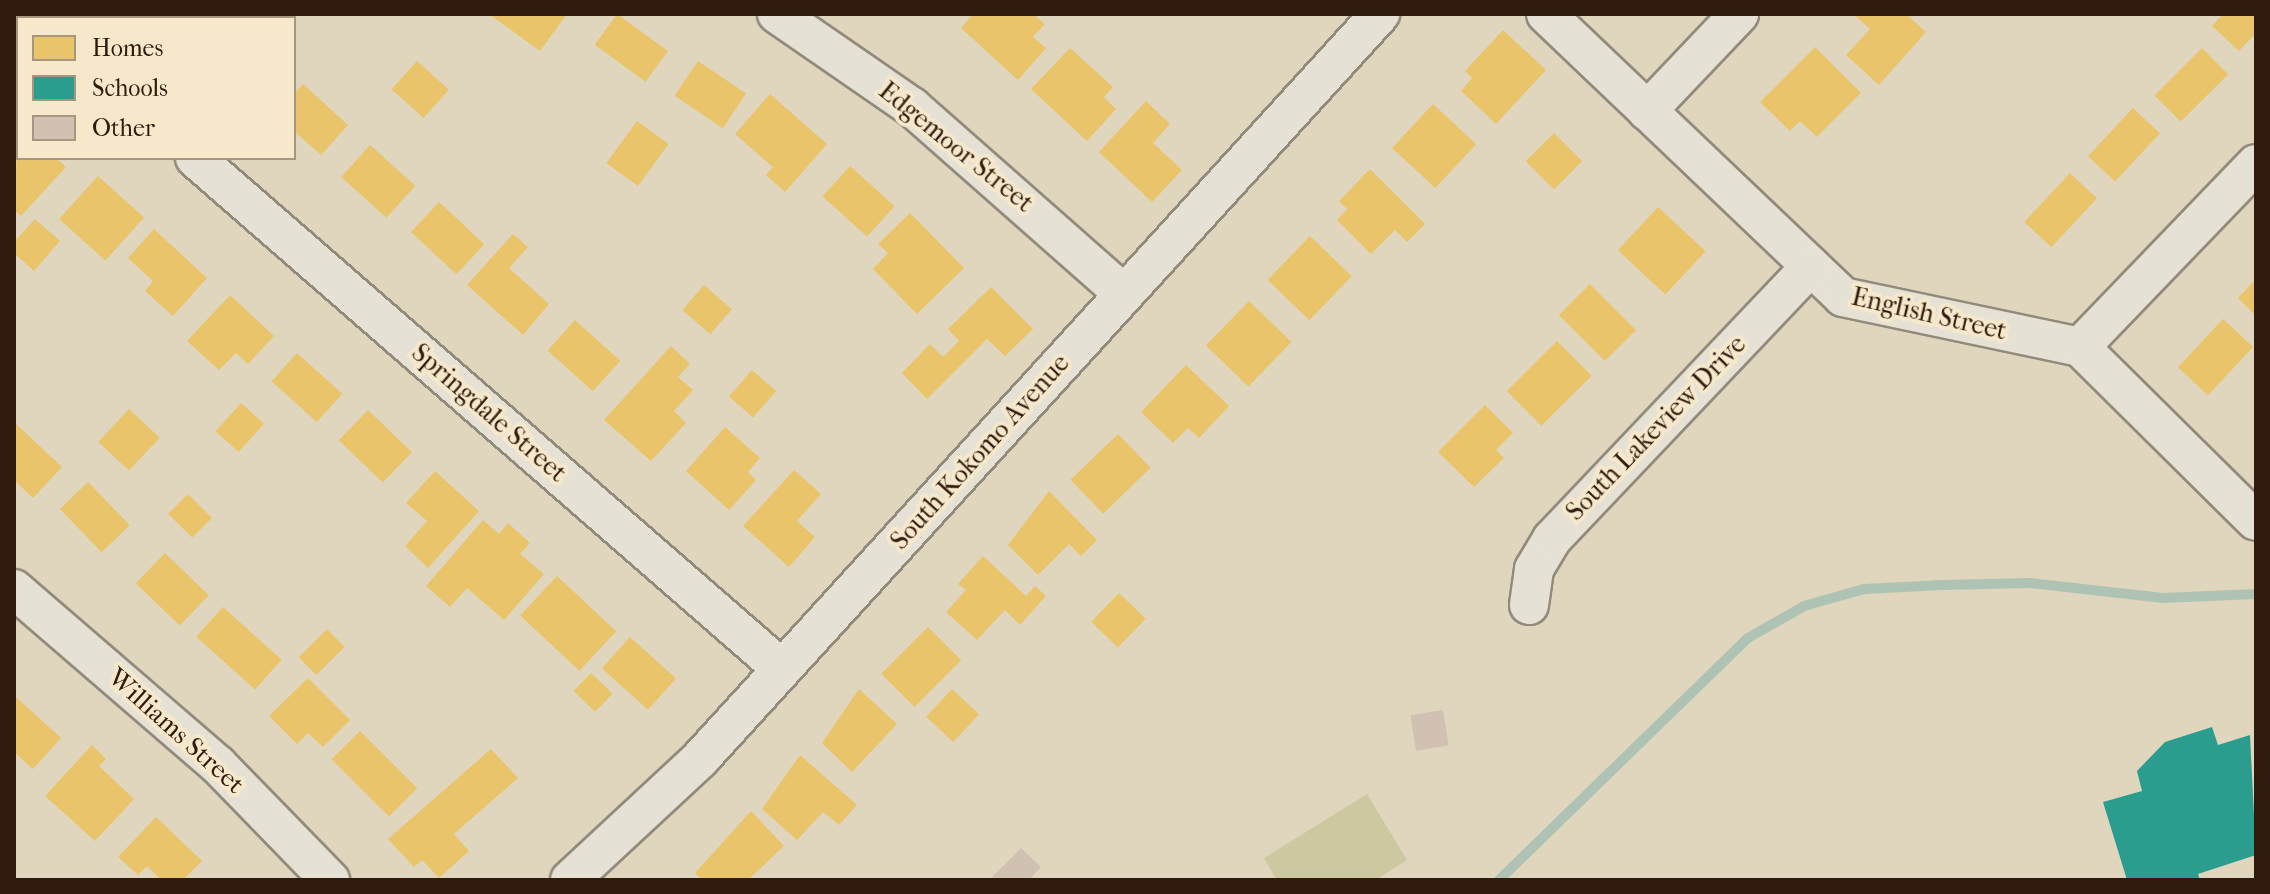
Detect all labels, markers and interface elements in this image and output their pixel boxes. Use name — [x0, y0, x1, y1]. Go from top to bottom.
legend — [16, 16, 296, 160]
text: Homes — [92, 34, 163, 62]
text: Schools — [92, 74, 168, 102]
street label: Edgemoor Street — [872, 75, 1040, 219]
text: Other — [92, 114, 155, 142]
street label: English Street — [1849, 281, 2009, 347]
street label: South Lakeview Drive — [1560, 329, 1752, 527]
street label: Springdale Street — [405, 337, 573, 489]
street label: South Kokomo Avenue — [884, 348, 1076, 556]
street label: Williams Street — [101, 662, 251, 800]

